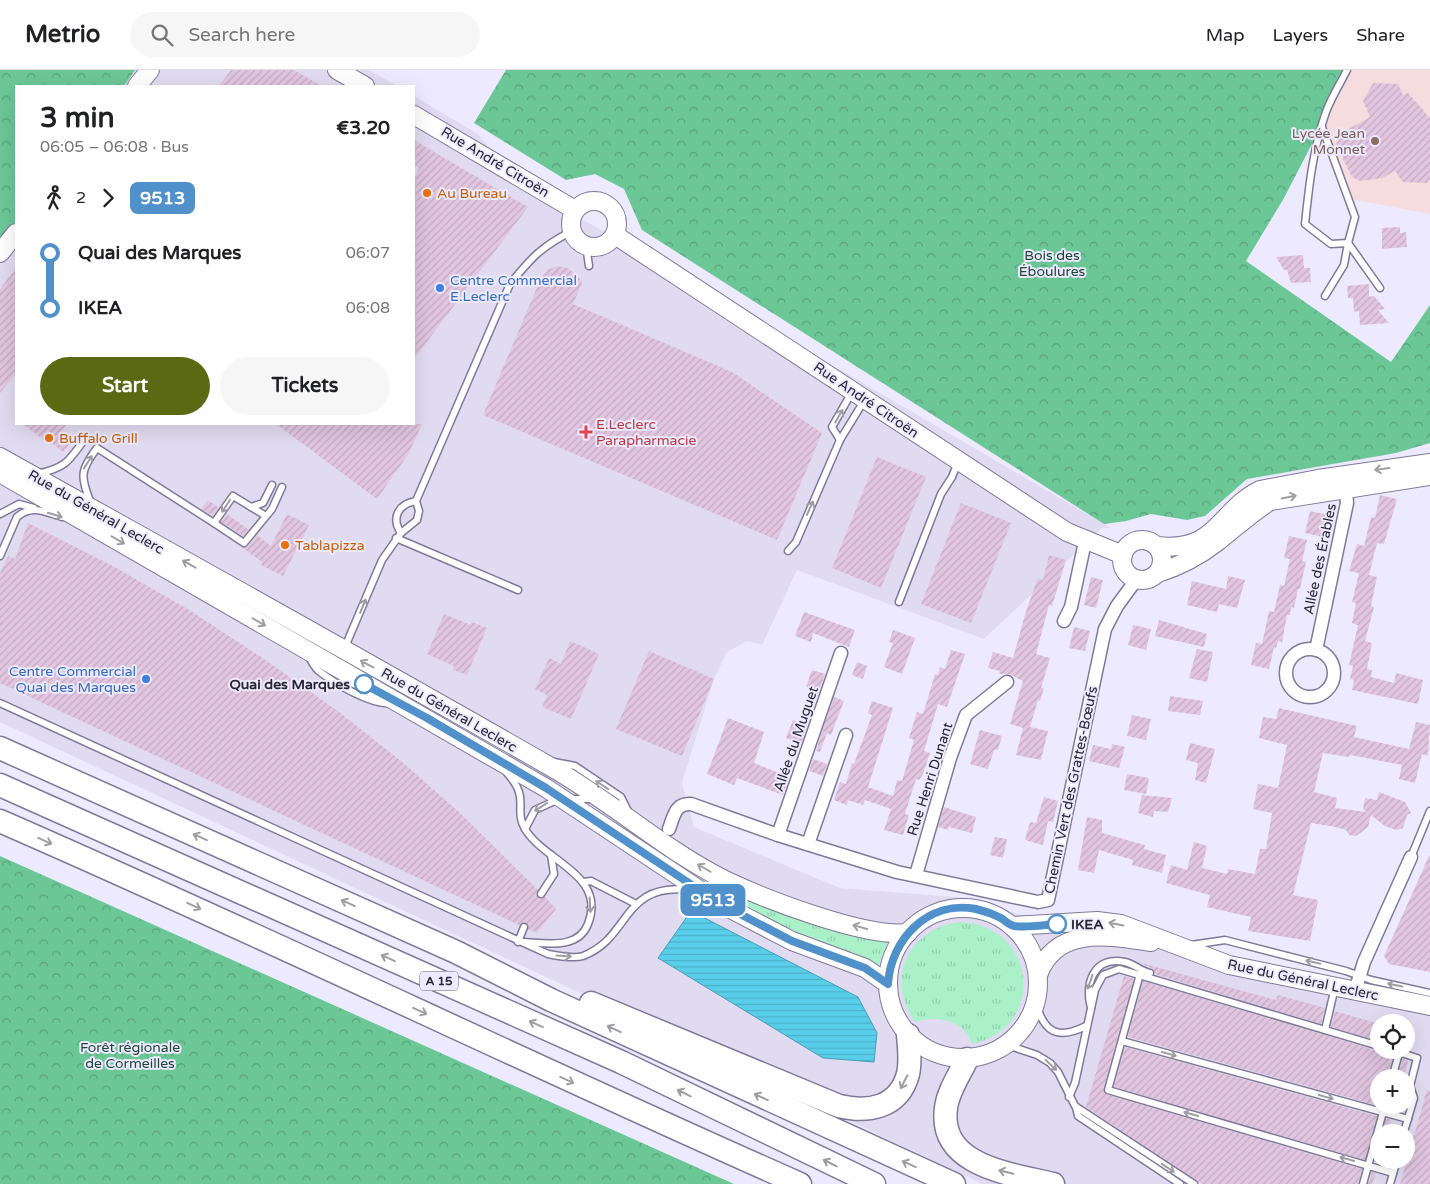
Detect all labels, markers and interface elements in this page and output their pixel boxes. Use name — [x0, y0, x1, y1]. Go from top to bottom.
search box — [130, 12, 480, 57]
text: Metrio — [25, 20, 100, 49]
icon: search — [148, 21, 176, 49]
text: Search here — [188, 24, 295, 46]
text: Map — [1206, 24, 1245, 46]
text: Layers — [1273, 24, 1328, 46]
text: Share — [1356, 24, 1405, 46]
text: 3 min — [40, 101, 115, 135]
text: €3.20 — [336, 117, 390, 139]
street label: Rue André Citroën — [438, 123, 552, 201]
place label: Lycée Jean Monnet — [1292, 125, 1366, 158]
marker: Lycée Jean Monnet — [1369, 135, 1381, 147]
text: 06:05 – 06:08 · Bus — [40, 137, 189, 157]
icon: walk — [40, 184, 68, 212]
icon: forward — [94, 184, 122, 212]
place label: Au Bureau — [437, 185, 507, 202]
text: 9513 — [140, 187, 185, 209]
marker: Au Bureau — [421, 187, 433, 199]
text: 2 — [76, 188, 86, 208]
text: Quai des Marques — [78, 242, 241, 264]
text: 06:07 — [346, 243, 390, 263]
park label: Bois des Éboulures — [1019, 247, 1086, 280]
place label: Centre Commercial E.Leclerc — [450, 272, 577, 305]
marker: Centre Commercial E.Leclerc — [434, 282, 446, 294]
text: IKEA — [78, 297, 122, 319]
text: 06:08 — [346, 298, 390, 318]
button: Start — [40, 357, 210, 415]
button: Tickets — [220, 357, 390, 415]
street label: Rue André Citroën — [810, 359, 922, 441]
one-way arrow — [834, 409, 844, 423]
place label: E.Leclerc Parapharmacie — [596, 416, 696, 449]
marker: E.Leclerc Parapharmacie — [580, 426, 592, 438]
place label: Buffalo Grill — [59, 430, 138, 447]
marker: Buffalo Grill — [43, 432, 55, 444]
one-way arrow — [83, 455, 93, 469]
one-way arrow — [1374, 465, 1390, 475]
street label: Rue du Général Leclerc — [25, 466, 167, 558]
one-way arrow — [1281, 492, 1297, 501]
one-way arrow — [220, 499, 231, 513]
one-way arrow — [806, 501, 816, 516]
street label: Allée des Érables — [1300, 502, 1340, 616]
one-way arrow — [46, 510, 62, 520]
one-way arrow — [111, 536, 125, 546]
place label: Tablapizza — [295, 537, 365, 554]
marker: Tablapizza — [279, 539, 291, 551]
one-way arrow — [182, 559, 197, 568]
one-way arrow — [358, 599, 368, 614]
one-way arrow — [251, 618, 265, 628]
one-way arrow — [360, 658, 375, 668]
place label: Centre Commercial Quai des Marques — [9, 663, 136, 696]
street label: Rue du Général Leclerc — [378, 664, 520, 756]
marker: Centre Commercial Quai des Marques — [140, 673, 152, 685]
marker: Quai des Marques — [354, 674, 374, 694]
place label: Quai des Marques — [230, 676, 350, 693]
street label: Allée du Muguet — [770, 683, 822, 794]
street label: Chemin Vert des Grattes-Bœufs — [1041, 684, 1101, 895]
street label: Rue Henri Dunant — [904, 719, 957, 838]
one-way arrow — [596, 780, 610, 790]
one-way arrow — [534, 802, 548, 812]
one-way arrow — [193, 831, 208, 841]
one-way arrow — [37, 836, 52, 846]
one-way arrow — [696, 863, 711, 873]
line badge: 9513 — [678, 884, 748, 916]
text: 9513 — [690, 889, 736, 911]
one-way arrow — [586, 896, 595, 912]
one-way arrow — [341, 898, 356, 908]
one-way arrow — [186, 901, 201, 911]
marker: IKEA — [1047, 914, 1067, 934]
place label: IKEA — [1071, 916, 1104, 933]
one-way arrow — [1108, 919, 1124, 928]
one-way arrow — [852, 922, 868, 931]
one-way arrow — [556, 951, 572, 960]
one-way arrow — [381, 953, 396, 963]
street label: Rue du Général Leclerc — [1226, 956, 1380, 1004]
one-way arrow — [1305, 957, 1321, 966]
road number: A 15 — [420, 971, 458, 990]
one-way arrow — [1085, 974, 1094, 989]
one-way arrow — [1387, 980, 1403, 989]
one-way arrow — [412, 1007, 427, 1017]
map controls — [1370, 1014, 1415, 1169]
button: locate — [1370, 1014, 1415, 1059]
one-way arrow — [529, 1019, 544, 1029]
one-way arrow — [607, 1024, 622, 1033]
park label: Forêt régionale de Cormeilles — [80, 1039, 180, 1072]
one-way arrow — [1161, 1050, 1177, 1059]
one-way arrow — [1044, 1060, 1057, 1071]
button: + — [1370, 1069, 1415, 1114]
one-way arrow — [899, 1074, 908, 1089]
one-way arrow — [559, 1076, 574, 1085]
one-way arrow — [677, 1087, 692, 1097]
one-way arrow — [754, 1091, 769, 1101]
one-way arrow — [1317, 1092, 1333, 1102]
one-way arrow — [1183, 1109, 1199, 1119]
button: − — [1370, 1124, 1415, 1169]
one-way arrow — [1339, 1154, 1355, 1164]
one-way arrow — [823, 1158, 838, 1168]
one-way arrow — [902, 1159, 917, 1168]
one-way arrow — [1161, 1163, 1175, 1173]
one-way arrow — [998, 1167, 1014, 1176]

